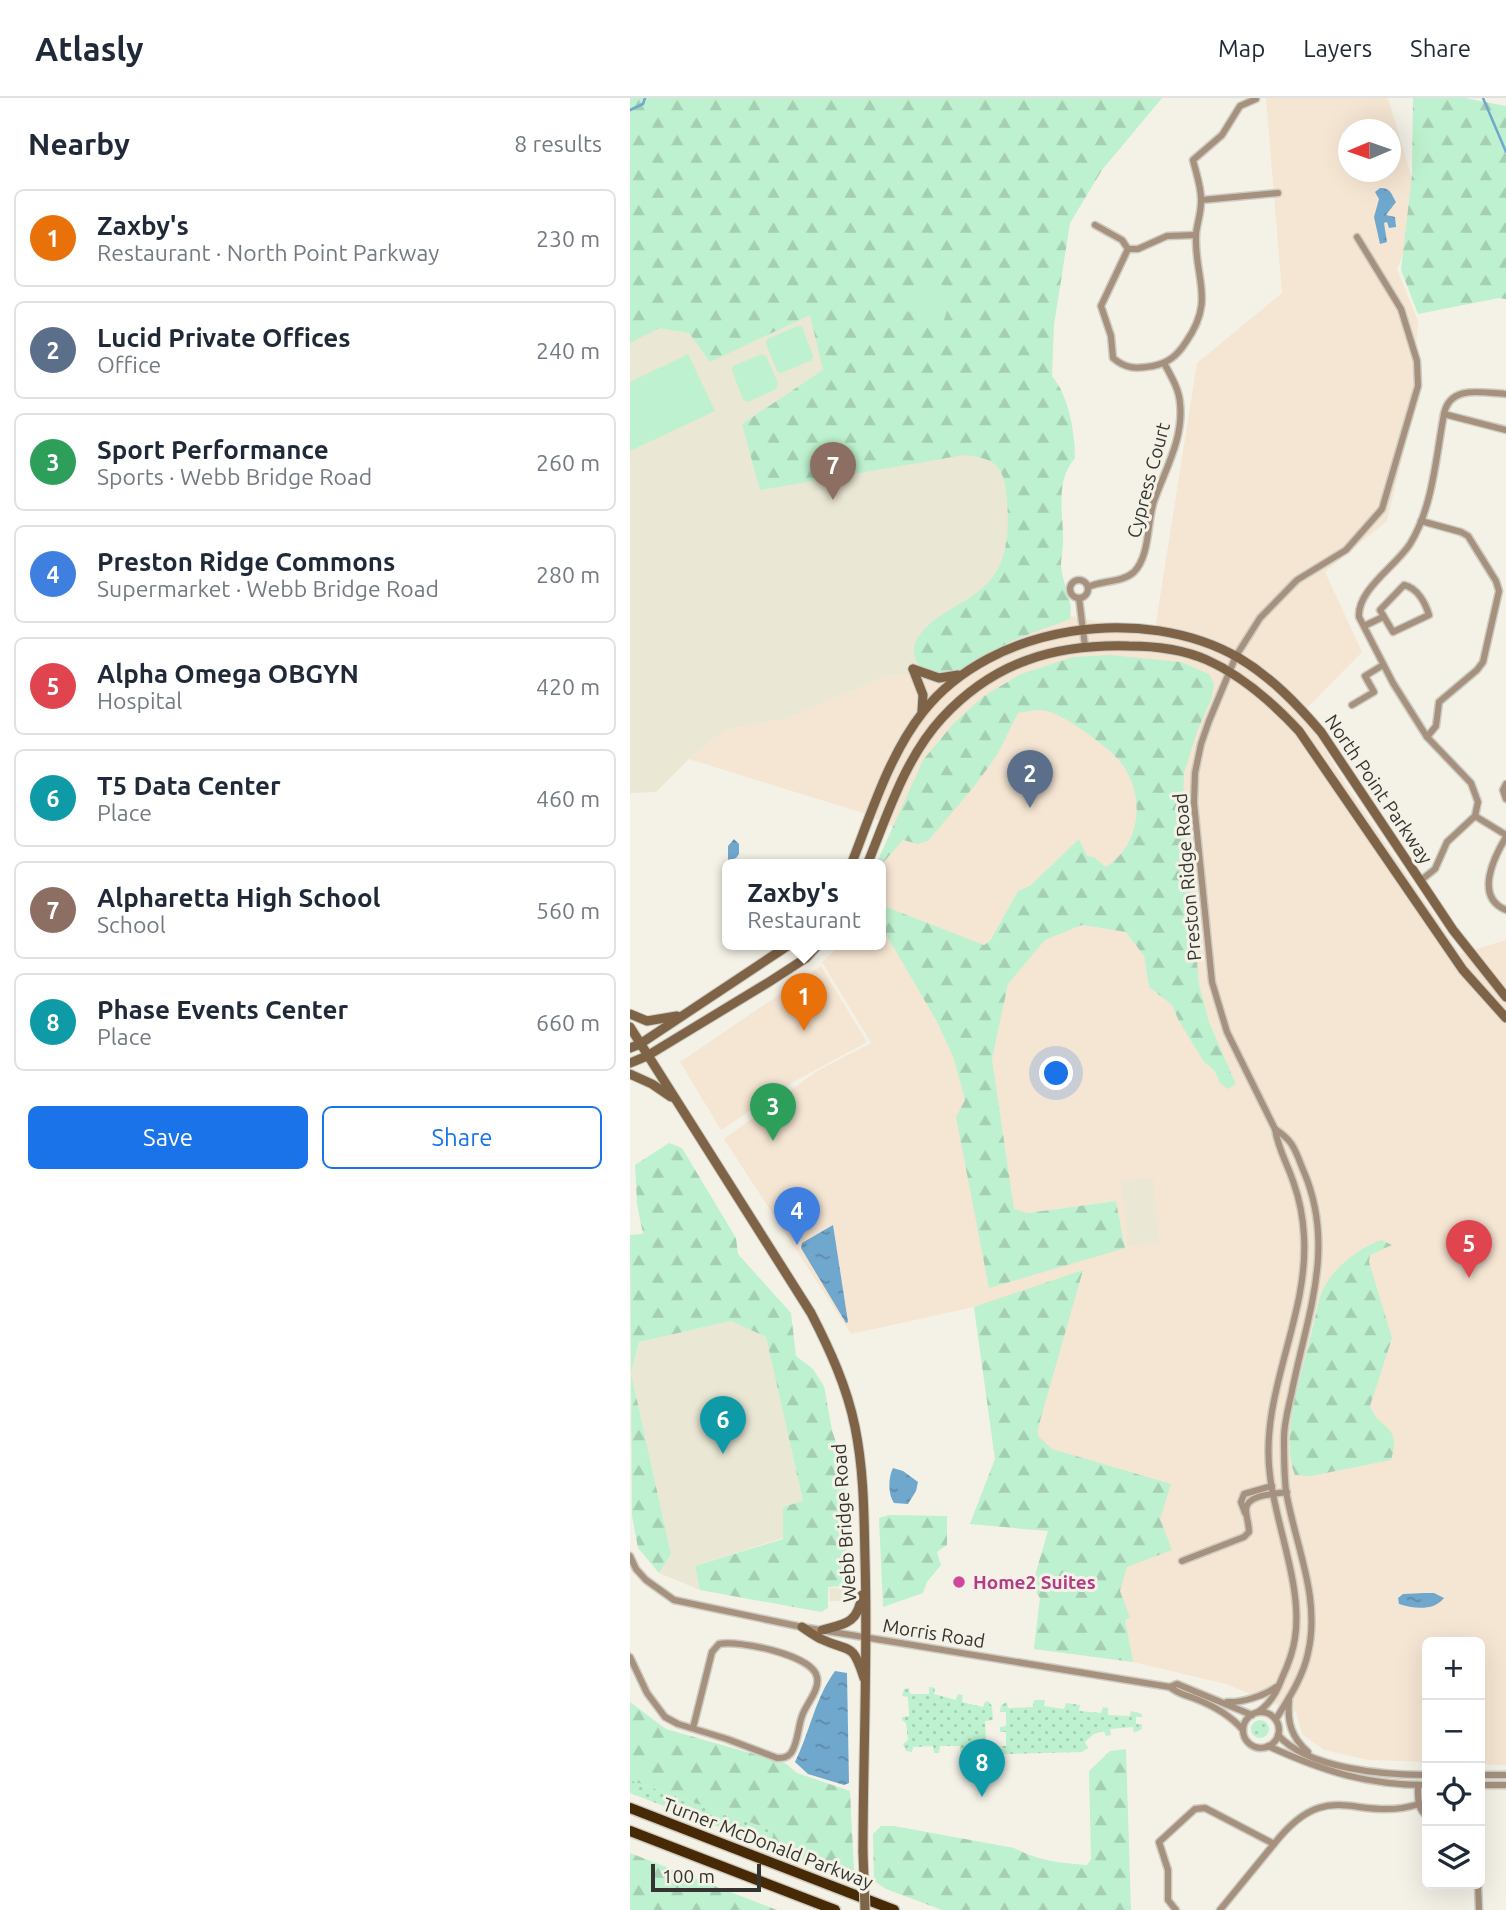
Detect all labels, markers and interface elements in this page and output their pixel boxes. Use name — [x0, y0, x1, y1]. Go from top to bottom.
text: Atlasly — [35, 30, 144, 67]
text: Map — [1218, 35, 1265, 62]
text: Layers — [1303, 35, 1372, 62]
text: Share — [1410, 35, 1471, 62]
north arrow — [1338, 119, 1401, 182]
text: Nearby — [28, 127, 130, 161]
text: 8 results — [514, 131, 602, 156]
text: Zaxby's — [97, 211, 189, 240]
text: 1 — [47, 226, 59, 251]
text: 230 m — [536, 226, 600, 251]
text: Restaurant · North Point Parkway — [97, 240, 439, 265]
text: Lucid Private Offices — [97, 323, 351, 352]
text: 2 — [47, 338, 59, 363]
text: 240 m — [536, 338, 600, 363]
text: Office — [97, 352, 161, 377]
street label: Cypress Court — [1122, 419, 1174, 540]
text: Sport Performance — [97, 435, 329, 464]
pin: 7 — [810, 442, 856, 500]
text: 3 — [47, 450, 59, 475]
text: 260 m — [536, 450, 600, 475]
text: Sports · Webb Bridge Road — [97, 464, 372, 489]
text: Preston Ridge Commons — [97, 547, 395, 576]
text: 4 — [47, 562, 59, 587]
text: 280 m — [536, 562, 600, 587]
text: Supermarket · Webb Bridge Road — [97, 576, 439, 601]
text: Alpha Omega OBGYN — [97, 659, 359, 688]
text: 5 — [47, 674, 59, 699]
text: 420 m — [536, 674, 600, 699]
text: Hospital — [97, 688, 182, 713]
street label: North Point Parkway — [1321, 710, 1437, 868]
pin: 2 — [1007, 750, 1053, 808]
text: T5 Data Center — [97, 771, 281, 800]
text: 6 — [47, 786, 59, 811]
text: 460 m — [536, 786, 600, 811]
street label: Preston Ridge Road — [1169, 792, 1205, 962]
text: Place — [97, 800, 152, 825]
popup — [722, 859, 886, 950]
text: Zaxby's — [747, 878, 839, 907]
text: Alpharetta High School — [97, 883, 381, 912]
text: 7 — [47, 898, 59, 923]
text: 560 m — [536, 898, 600, 923]
text: Restaurant — [747, 907, 861, 932]
text: School — [97, 912, 166, 937]
pin: 1 — [781, 973, 827, 1031]
text: Phase Events Center — [97, 995, 348, 1024]
text: 8 — [47, 1010, 59, 1035]
text: 660 m — [536, 1010, 600, 1035]
text: Place — [97, 1024, 152, 1049]
your location — [1039, 1056, 1073, 1090]
pin: 3 — [750, 1083, 796, 1141]
button: Save — [28, 1106, 308, 1169]
button: Share — [322, 1106, 602, 1169]
pin: 4 — [774, 1187, 820, 1245]
pin: 5 — [1446, 1220, 1492, 1278]
pin: 6 — [700, 1396, 746, 1454]
street label: Webb Bridge Road — [827, 1443, 861, 1603]
place label: Home2 Suites — [973, 1571, 1096, 1593]
marker: Home2 Suites — [951, 1574, 967, 1590]
street label: Morris Road — [881, 1614, 987, 1652]
map controls — [1422, 1637, 1485, 1889]
button: + — [1422, 1637, 1485, 1700]
button: − — [1422, 1700, 1485, 1763]
pin: 8 — [959, 1739, 1005, 1797]
button: locate — [1422, 1763, 1485, 1826]
street label: Turner McDonald Parkway — [660, 1793, 876, 1893]
button: layers — [1422, 1826, 1485, 1889]
scale bar — [651, 1861, 761, 1893]
text: 100 m — [662, 1865, 715, 1887]

